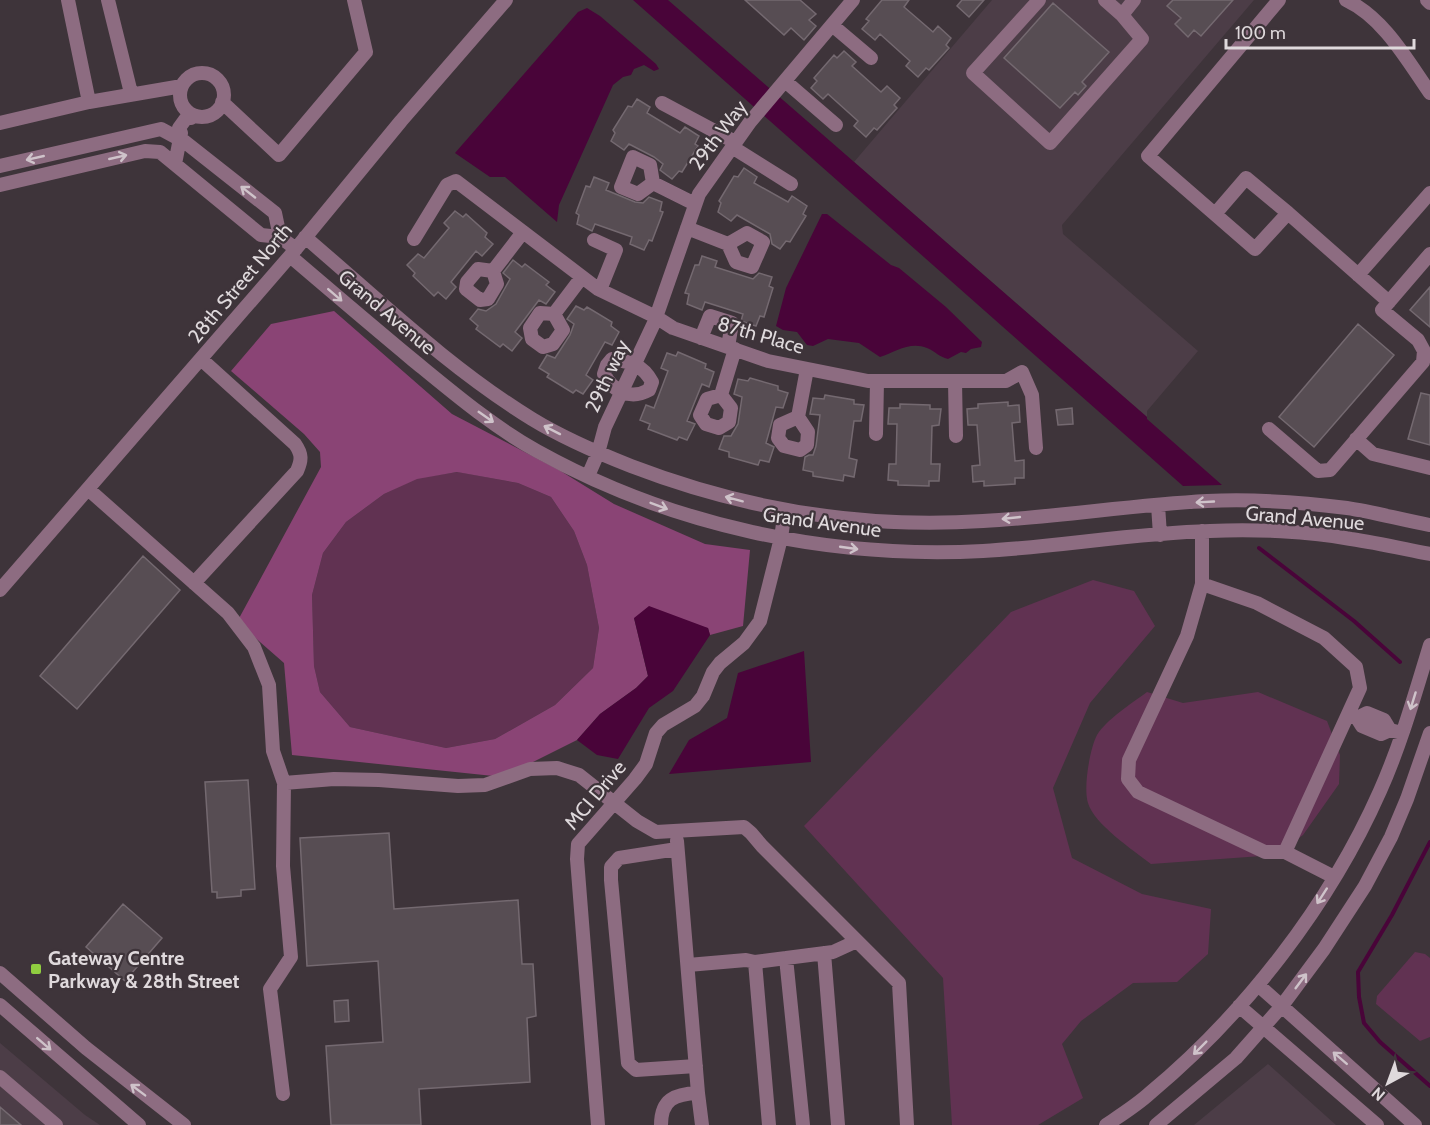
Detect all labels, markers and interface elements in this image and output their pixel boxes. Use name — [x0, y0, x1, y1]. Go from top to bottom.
scale bar — [1226, 12, 1414, 50]
text: 100 m — [1235, 22, 1286, 44]
street label: 29th Way — [684, 95, 752, 175]
one-way arrow — [108, 151, 127, 163]
one-way arrow — [26, 153, 45, 164]
one-way arrow — [241, 186, 257, 199]
street label: 28th Street North — [183, 218, 297, 348]
street label: Grand Avenue — [334, 264, 440, 360]
one-way arrow — [327, 288, 343, 301]
street label: 87th Place — [715, 311, 807, 359]
street label: 29th way — [580, 336, 634, 416]
one-way arrow — [478, 411, 494, 423]
one-way arrow — [544, 424, 562, 435]
one-way arrow — [725, 493, 744, 504]
one-way arrow — [1196, 496, 1216, 507]
one-way arrow — [649, 501, 668, 512]
street label: Grand Avenue — [1245, 501, 1365, 535]
street label: Grand Avenue — [761, 502, 883, 542]
one-way arrow — [1002, 513, 1022, 524]
one-way arrow — [839, 543, 858, 554]
one-way arrow — [1407, 691, 1418, 710]
street label: MCI Drive — [559, 756, 631, 834]
one-way arrow — [1315, 887, 1327, 904]
place label: Gateway Centre Parkway & 28th Street — [48, 946, 239, 993]
marker: Gateway Centre Parkway & 28th Street — [29, 962, 43, 976]
one-way arrow — [1294, 973, 1307, 989]
one-way arrow — [36, 1037, 51, 1051]
one-way arrow — [1193, 1040, 1208, 1055]
one-way arrow — [1333, 1051, 1348, 1065]
north arrow — [1358, 1053, 1418, 1113]
one-way arrow — [130, 1083, 146, 1096]
text: N — [1368, 1083, 1389, 1105]

